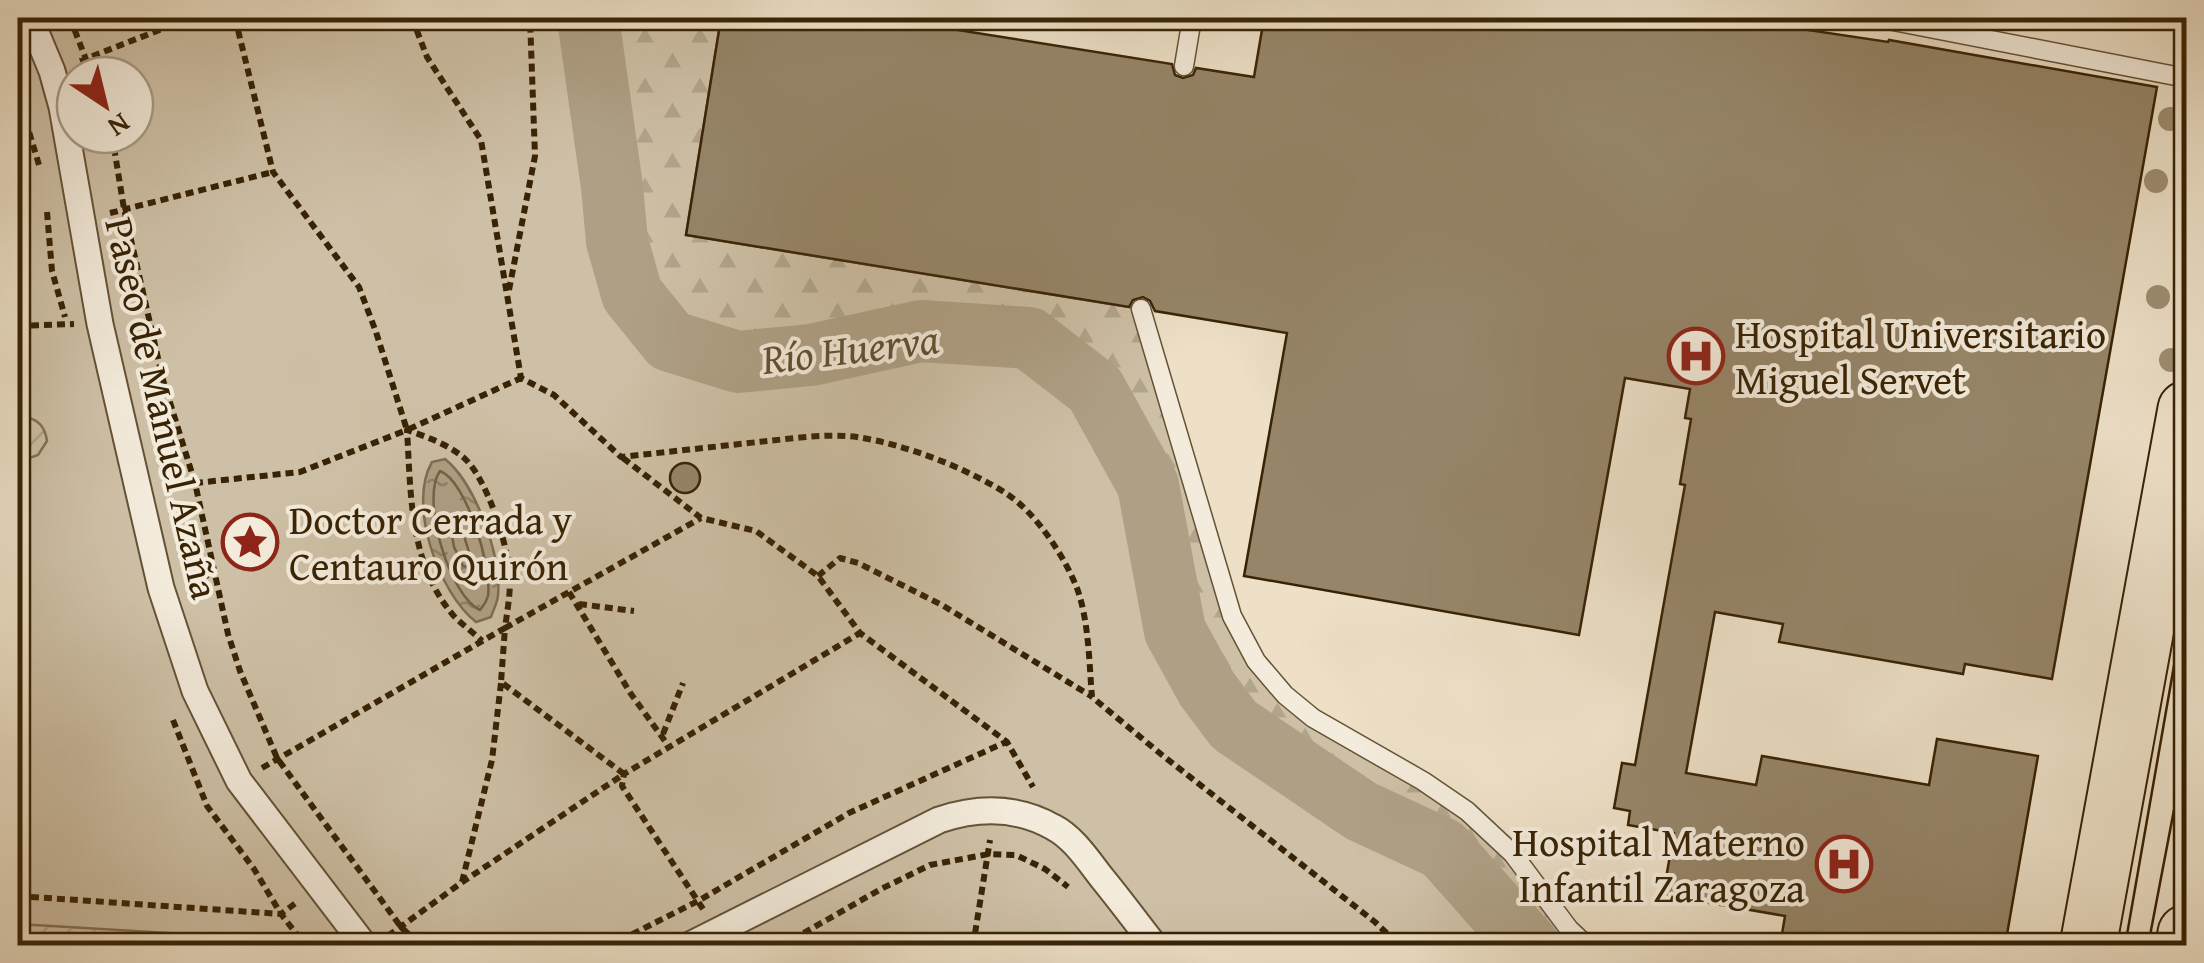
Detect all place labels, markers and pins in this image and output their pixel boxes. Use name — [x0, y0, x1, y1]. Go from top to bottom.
place label: Hospital Universitario Miguel Servet — [1735, 304, 2106, 409]
hospital icon: Hospital Universitario Miguel Servet — [1666, 326, 1726, 386]
place label: Doctor Cerrada y Centauro Quirón — [289, 490, 572, 595]
place icon: Doctor Cerrada y Centauro Quirón — [220, 512, 280, 572]
place label: Hospital Materno Infantil Zaragoza — [1512, 812, 1805, 917]
hospital icon: Hospital Materno Infantil Zaragoza — [1814, 834, 1874, 894]

